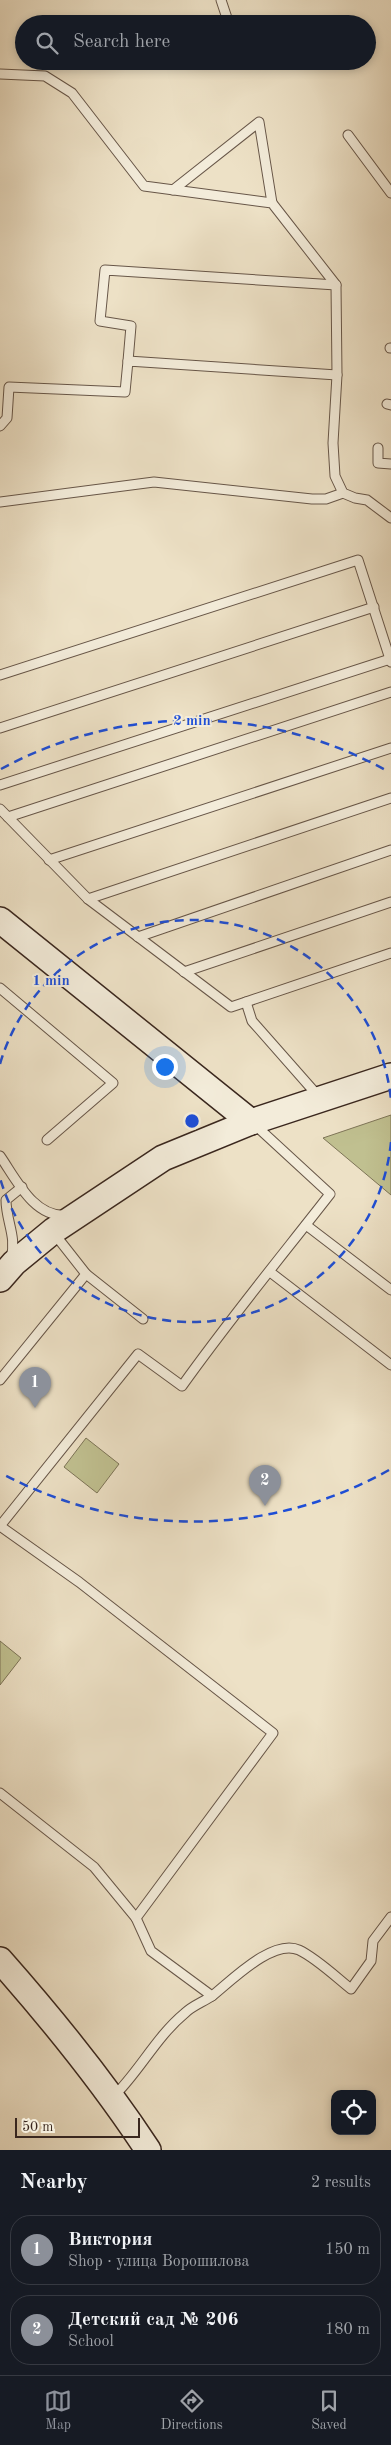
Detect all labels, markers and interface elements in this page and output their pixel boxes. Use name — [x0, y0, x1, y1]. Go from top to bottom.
search box — [15, 15, 376, 70]
icon: search — [33, 29, 61, 57]
text: Search here — [73, 33, 170, 52]
text: 2 min — [173, 714, 211, 729]
text: 1 min — [32, 974, 70, 989]
your location — [152, 1054, 178, 1080]
centre of rings — [183, 1112, 201, 1130]
pin: 1 — [19, 1367, 51, 1408]
pin: 2 — [249, 1465, 281, 1506]
map controls — [331, 2090, 376, 2135]
button: locate — [331, 2090, 376, 2135]
scale bar — [15, 2115, 140, 2138]
text: 50 m — [22, 2120, 53, 2134]
text: Nearby — [20, 2172, 88, 2193]
text: 2 results — [311, 2175, 371, 2191]
text: Виктория — [68, 2231, 152, 2250]
text: 1 — [32, 2242, 42, 2258]
text: 150 m — [325, 2242, 370, 2258]
text: Shop · улица Ворошилова — [68, 2254, 249, 2270]
text: Детский сад № 206 — [68, 2311, 239, 2330]
text: 2 — [32, 2322, 42, 2338]
text: 180 m — [325, 2322, 370, 2338]
text: School — [68, 2334, 114, 2350]
tab: Map — [44, 2387, 72, 2434]
tab: Directions — [161, 2387, 223, 2434]
tab: Saved — [311, 2387, 347, 2434]

